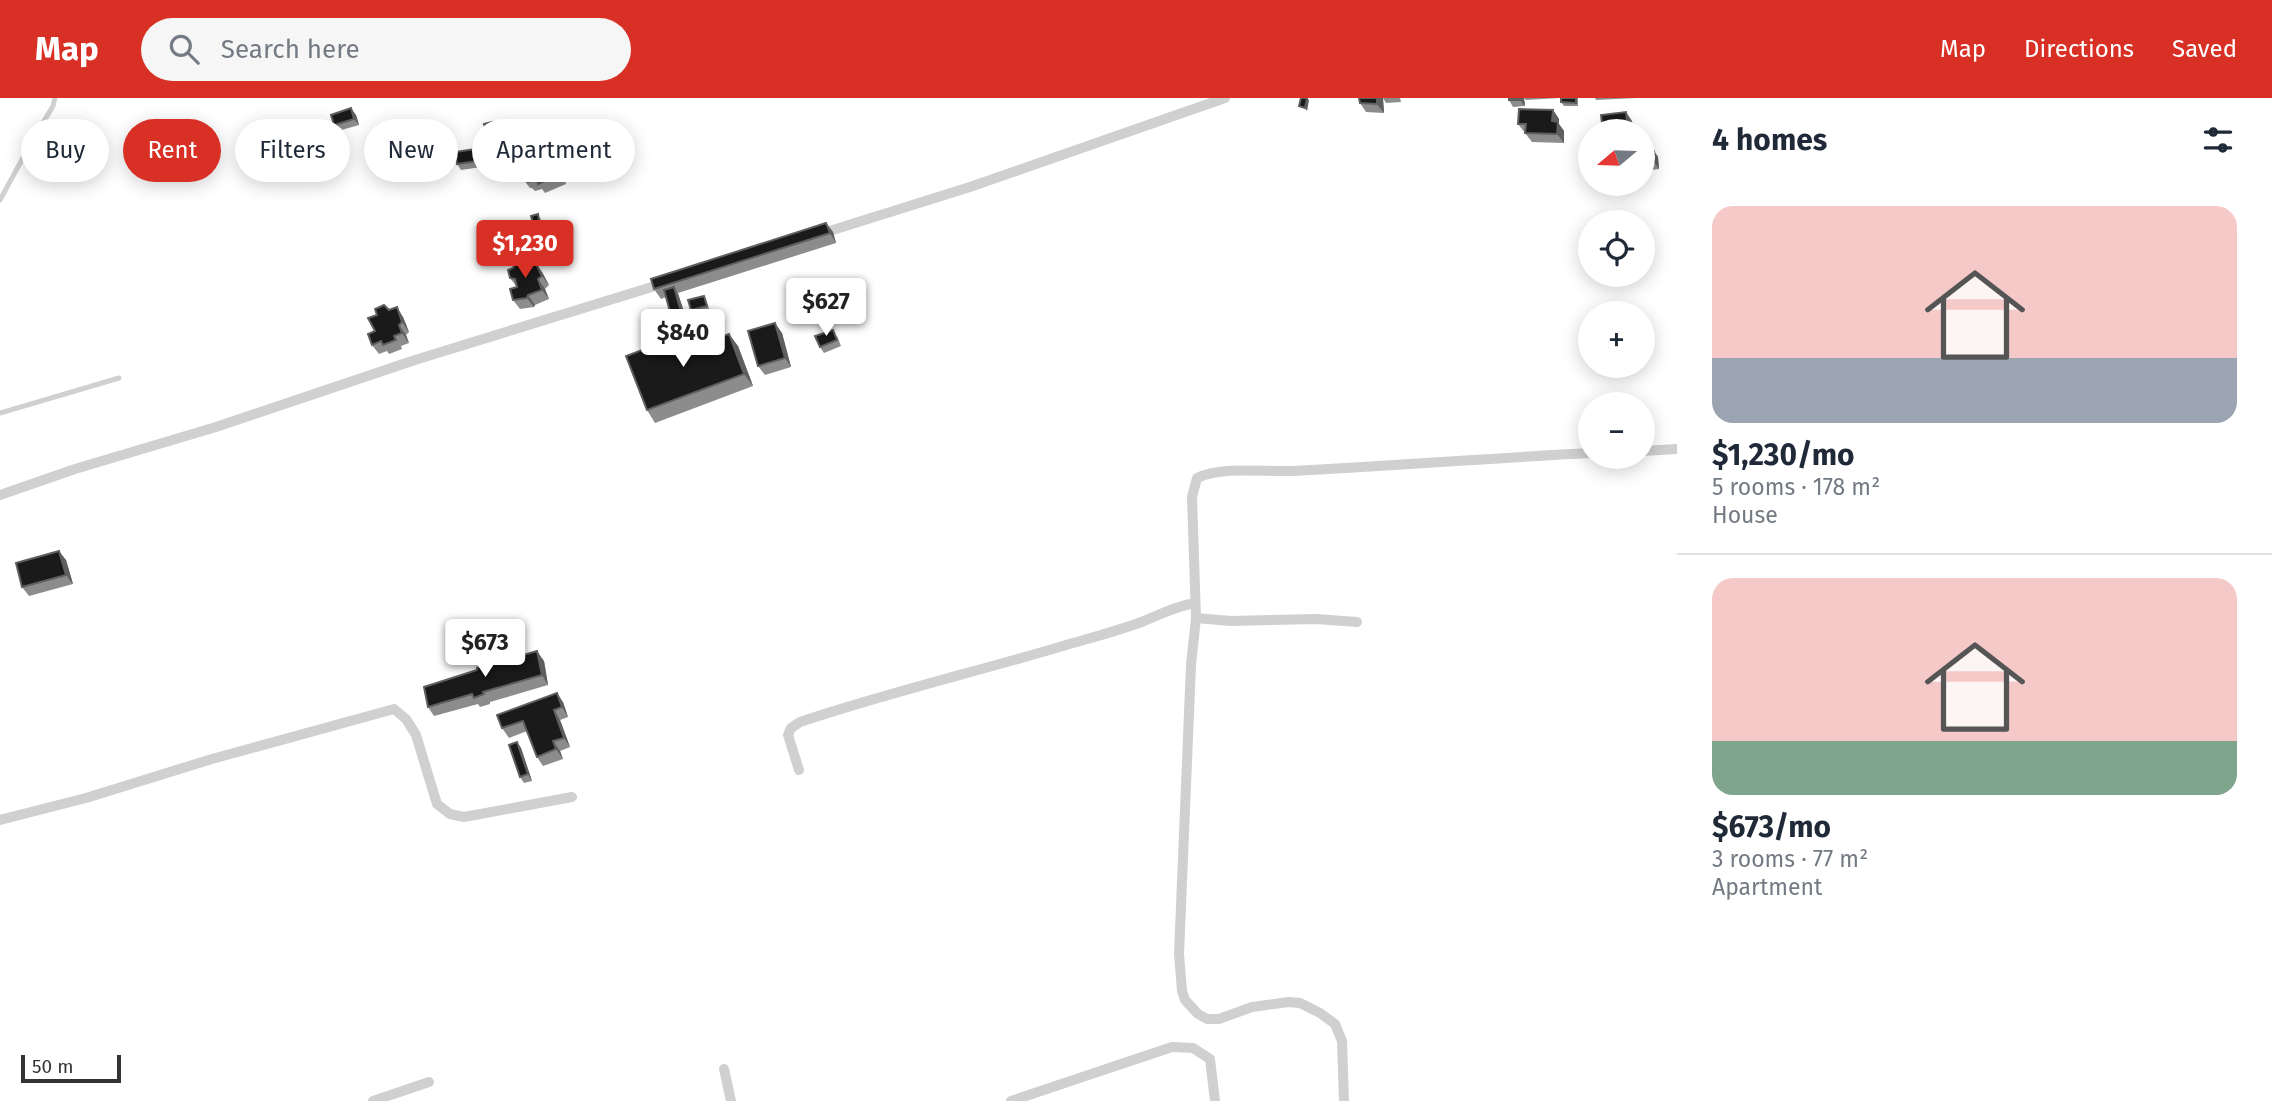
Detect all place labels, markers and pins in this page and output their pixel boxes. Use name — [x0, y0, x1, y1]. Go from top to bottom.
pin: $1,230 — [468, 220, 582, 280]
pin: $627 — [785, 278, 867, 338]
pin: $840 — [642, 310, 724, 369]
pin: $673 — [444, 620, 526, 679]

